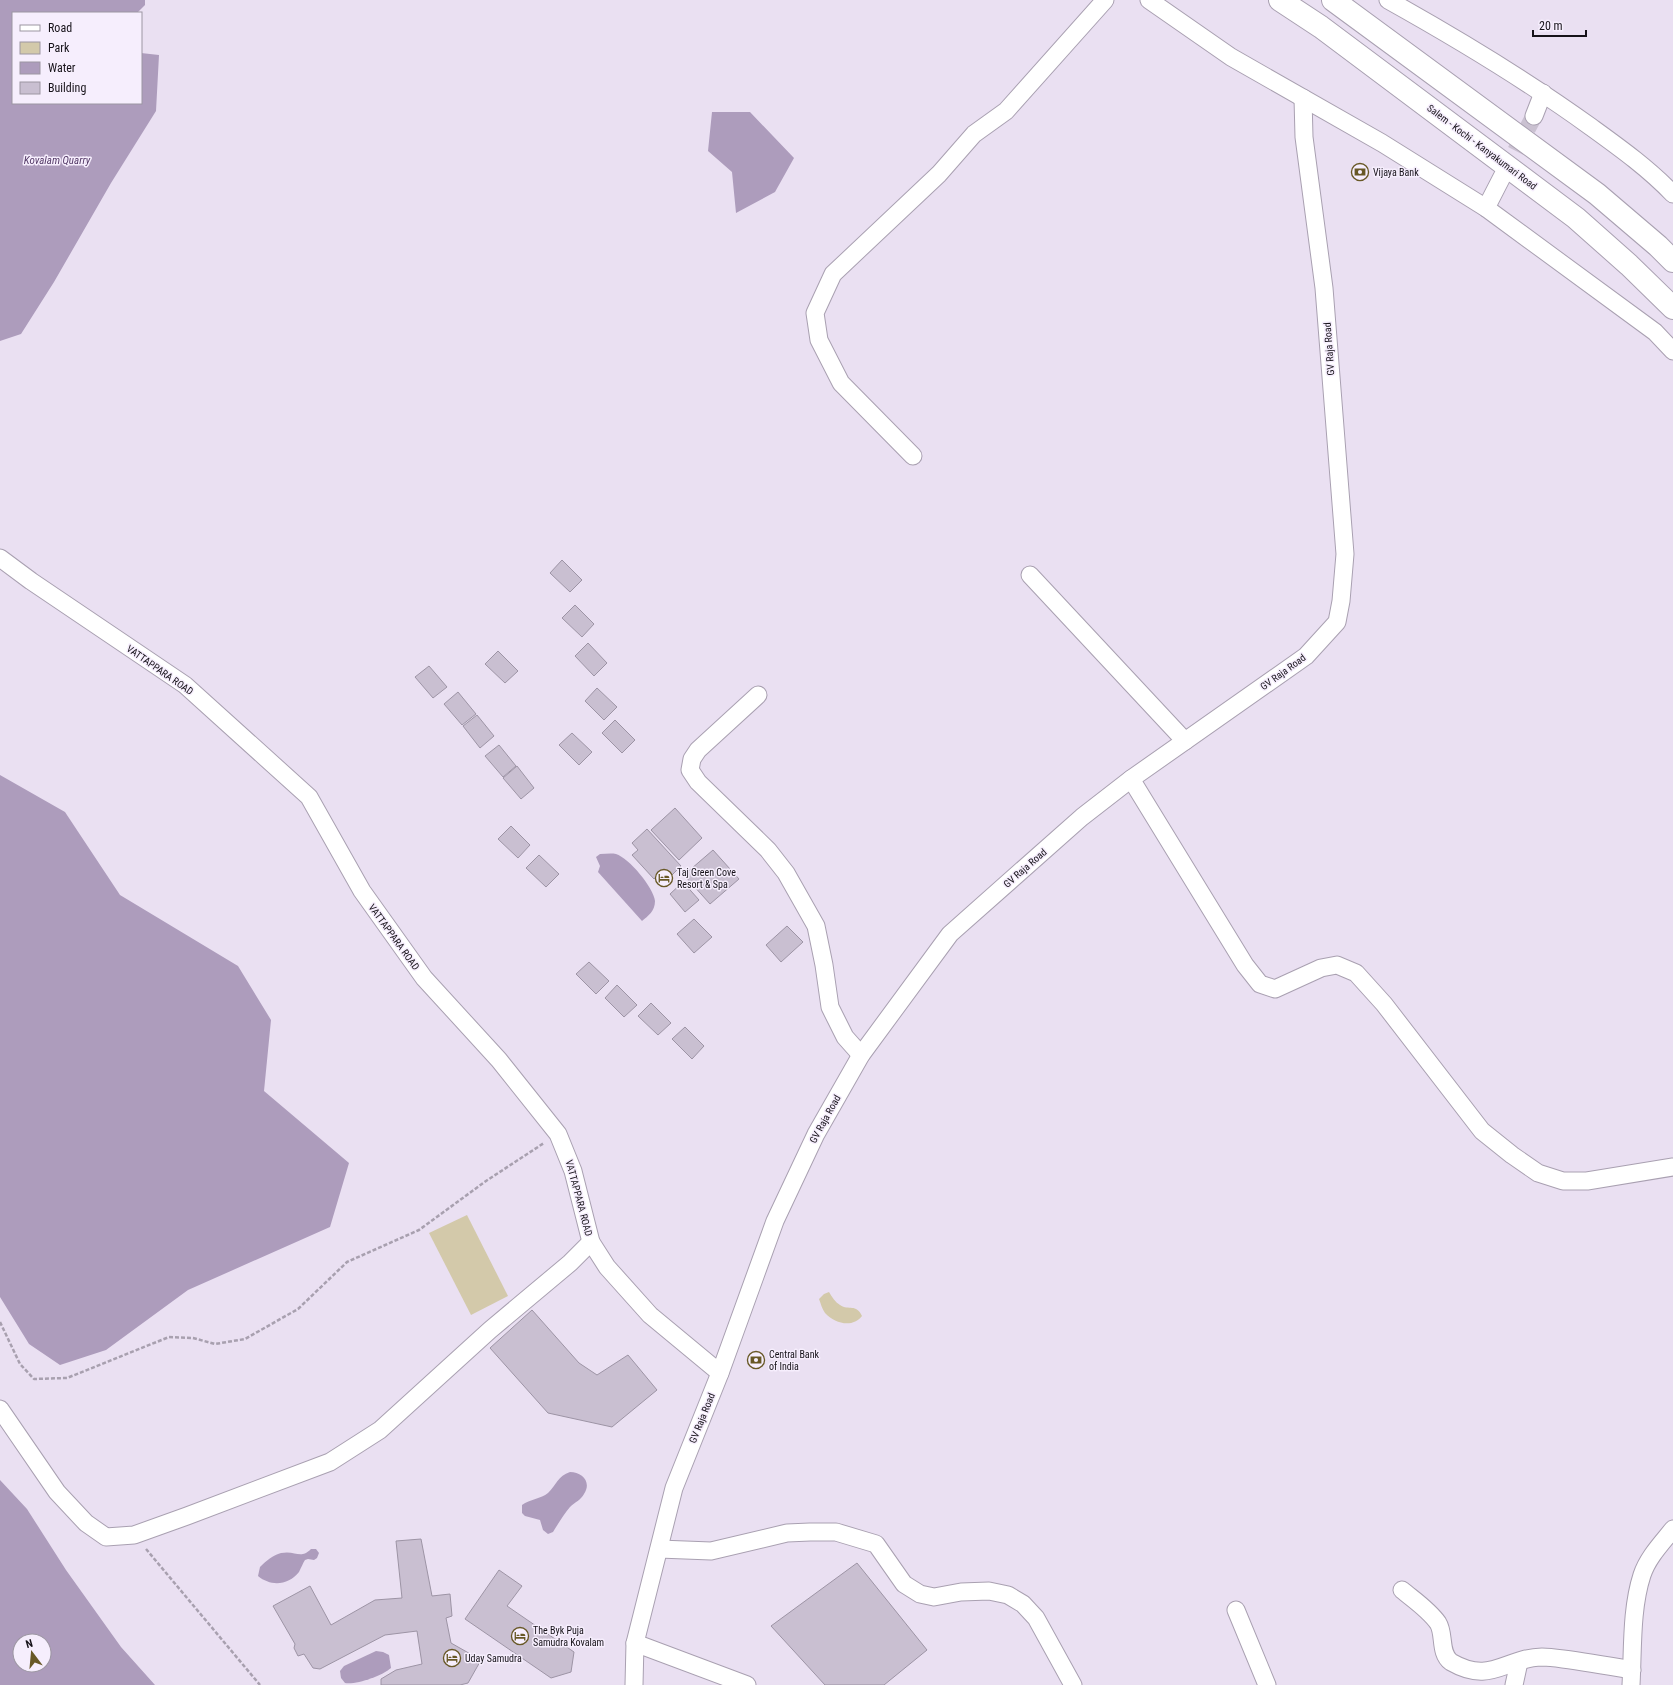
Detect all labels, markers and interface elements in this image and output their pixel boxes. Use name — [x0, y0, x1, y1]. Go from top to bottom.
legend — [12, 12, 142, 104]
scale bar — [1533, 12, 1586, 38]
text: 20 m — [1539, 19, 1563, 33]
text: Road — [48, 21, 72, 35]
text: Park — [48, 41, 70, 55]
text: Water — [48, 61, 76, 75]
text: Building — [48, 81, 86, 95]
street label: Salem - Kochi - Kanyakumari Road — [1425, 102, 1539, 192]
water label: Kovalam Quarry — [24, 154, 91, 167]
bank icon: Vijaya Bank — [1350, 162, 1370, 182]
place label: Vijaya Bank — [1373, 167, 1419, 178]
street label: GV Raja Road — [1322, 322, 1336, 376]
street label: VATTAPPARA ROAD — [125, 643, 196, 697]
street label: GV Raja Road — [1258, 652, 1308, 692]
street label: GV Raja Road — [1001, 846, 1049, 890]
place label: Taj Green Cove Resort & Spa — [677, 867, 736, 890]
hotel icon: Taj Green Cove Resort & Spa — [654, 868, 674, 888]
street label: VATTAPPARA ROAD — [366, 902, 422, 972]
street label: GV Raja Road — [807, 1093, 843, 1145]
street label: VATTAPPARA ROAD — [564, 1159, 595, 1238]
place label: Central Bank of India — [769, 1349, 819, 1372]
bank icon: Central Bank of India — [746, 1350, 766, 1370]
street label: GV Raja Road — [687, 1391, 717, 1445]
place label: The Byk Puja Samudra Kovalam — [533, 1625, 604, 1648]
hotel icon: The Byk Puja Samudra Kovalam — [510, 1626, 530, 1646]
north arrow — [12, 1633, 52, 1673]
text: N — [24, 1637, 35, 1651]
hotel icon: Uday Samudra — [442, 1648, 462, 1668]
place label: Uday Samudra — [465, 1653, 522, 1664]

